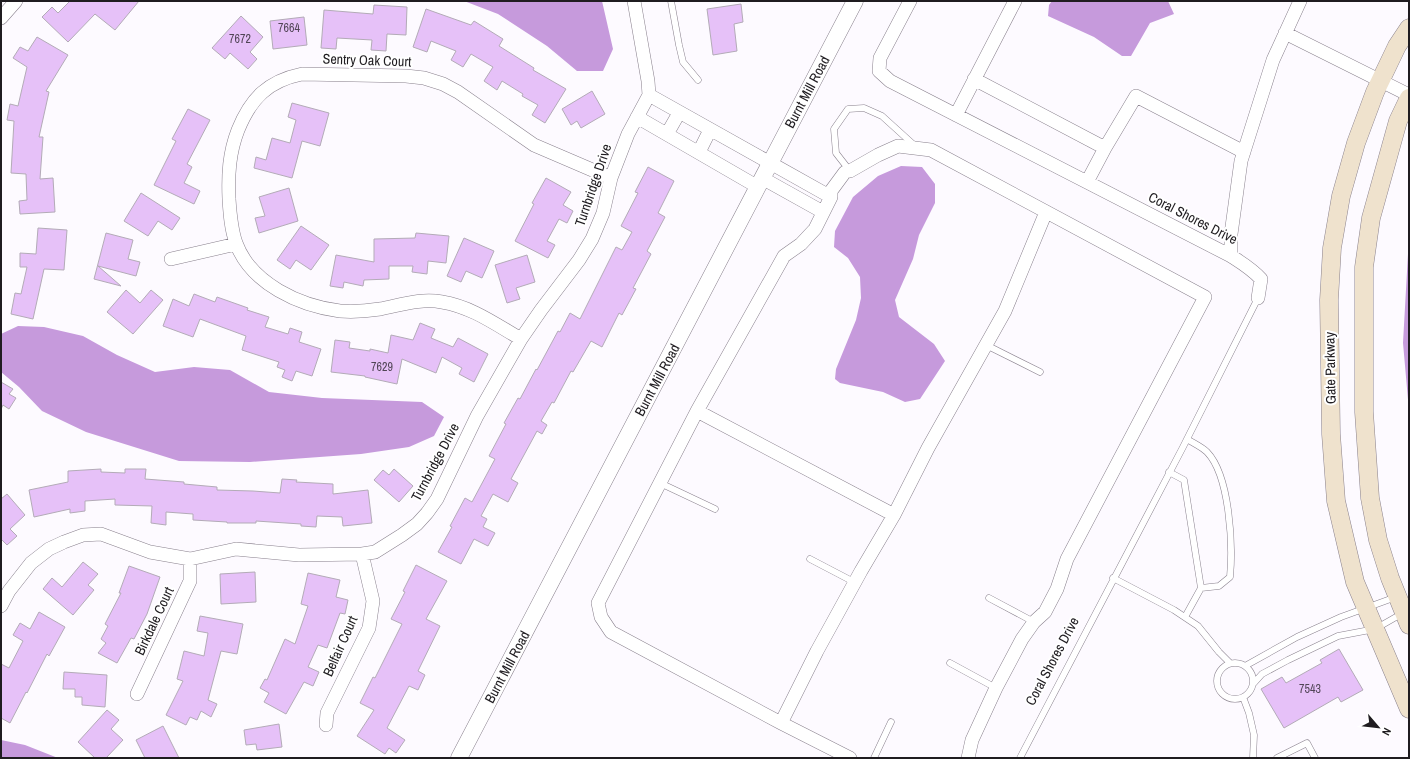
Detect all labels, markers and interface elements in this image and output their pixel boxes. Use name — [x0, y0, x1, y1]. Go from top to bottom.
house number: 7664 — [278, 20, 300, 36]
house number: 7672 — [229, 31, 251, 47]
street label: Sentry Oak Court — [322, 49, 412, 71]
street label: Burnt Mill Road — [780, 53, 834, 131]
street label: Turnbridge Drive — [571, 142, 615, 228]
street label: Coral Shores Drive — [1145, 188, 1241, 248]
street label: Gate Parkway — [1320, 332, 1340, 404]
street label: Burnt Mill Road — [630, 341, 684, 419]
house number: 7629 — [371, 359, 393, 375]
street label: Turnbridge Drive — [407, 420, 463, 504]
street label: Birkdale Court — [130, 584, 178, 658]
street label: Belfair Court — [319, 613, 361, 679]
street label: Coral Shores Drive — [1021, 614, 1083, 708]
street label: Burnt Mill Road — [480, 628, 534, 706]
house number: 7543 — [1299, 681, 1321, 697]
north arrow — [1358, 707, 1398, 747]
text: N — [1379, 726, 1395, 738]

